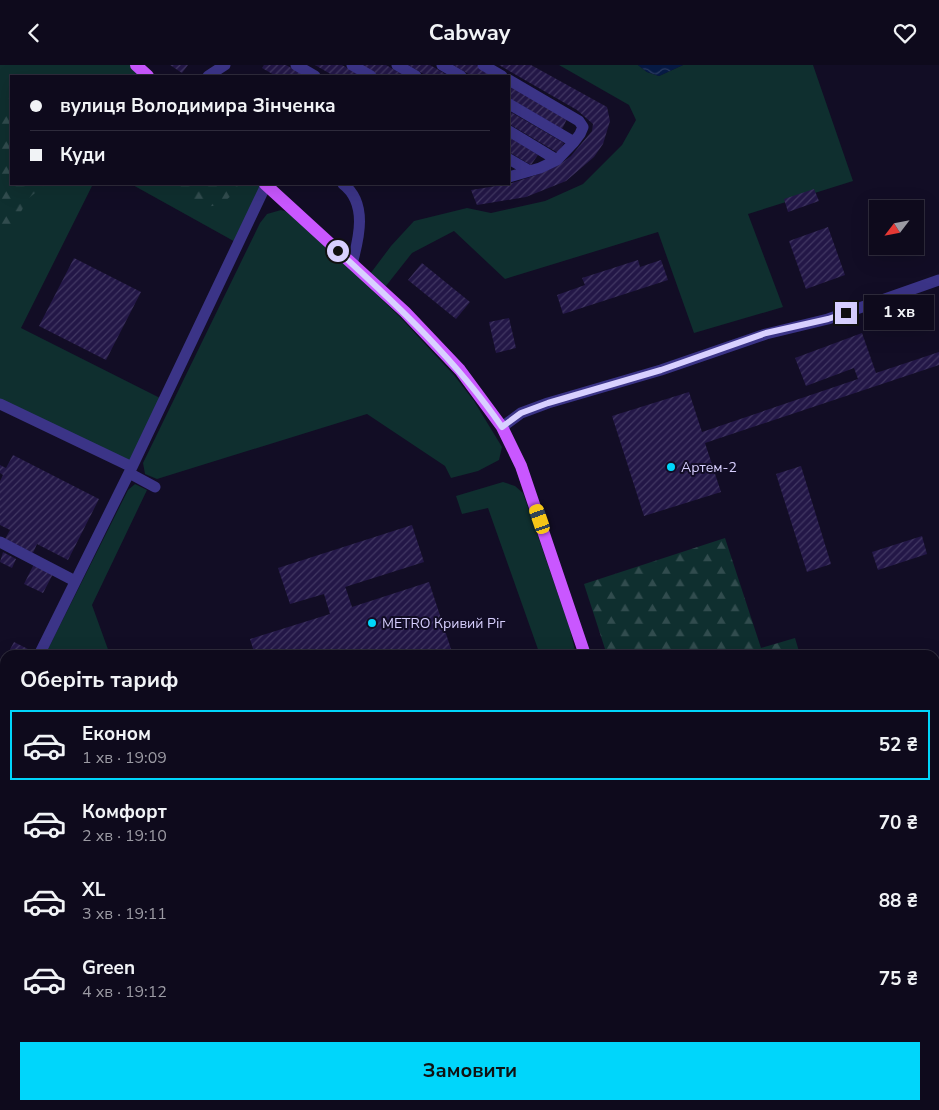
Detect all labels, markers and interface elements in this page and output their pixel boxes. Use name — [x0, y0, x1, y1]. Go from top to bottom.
text: Cabway — [429, 18, 510, 48]
icon: back — [20, 19, 48, 47]
icon: heart — [891, 19, 919, 47]
text: вулиця Володимира Зінченка — [60, 93, 336, 119]
text: Куди — [60, 142, 106, 168]
north arrow — [869, 200, 924, 255]
map controls — [869, 200, 924, 255]
route start — [327, 240, 349, 262]
callout: 1 хв — [864, 295, 934, 331]
text: 1 хв — [883, 301, 915, 323]
route end — [835, 302, 857, 324]
place label: Артем-2 — [681, 458, 737, 477]
marker: Артем-2 — [665, 461, 677, 473]
car — [528, 502, 551, 536]
place label: METRO Кривий Ріг — [382, 614, 505, 633]
marker: METRO Кривий Ріг — [366, 617, 378, 629]
text: Оберіть тариф — [20, 665, 178, 695]
text: Економ — [82, 721, 151, 747]
icon: car — [22, 723, 67, 768]
text: 52 ₴ — [879, 732, 918, 758]
text: 1 хв · 19:09 — [82, 747, 167, 769]
text: Комфорт — [82, 799, 167, 825]
icon: car — [22, 801, 67, 846]
text: 70 ₴ — [879, 810, 918, 836]
text: 2 хв · 19:10 — [82, 825, 167, 847]
text: XL — [82, 877, 105, 903]
icon: car — [22, 879, 67, 924]
text: 88 ₴ — [879, 888, 918, 914]
text: 3 хв · 19:11 — [82, 903, 167, 925]
text: Green — [82, 955, 135, 981]
icon: car — [22, 957, 67, 1002]
text: 75 ₴ — [879, 966, 918, 992]
text: 4 хв · 19:12 — [82, 981, 167, 1003]
button: Замовити — [20, 1042, 920, 1100]

